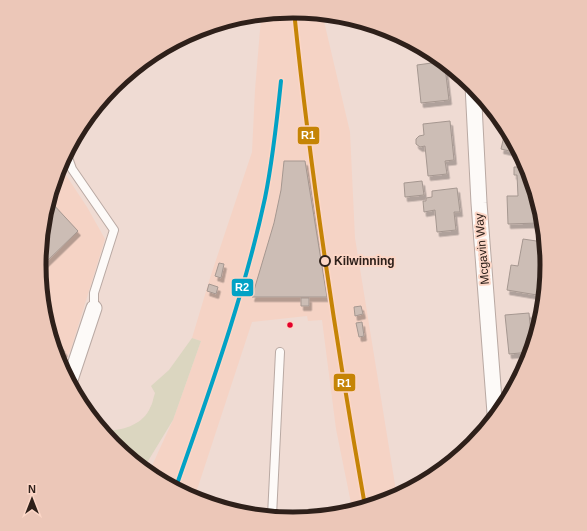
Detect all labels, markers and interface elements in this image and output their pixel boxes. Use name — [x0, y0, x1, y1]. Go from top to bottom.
line badge: R1 — [297, 126, 320, 145]
text: R1 — [301, 129, 315, 141]
street label: Mcgavin Way — [472, 213, 492, 285]
place label: Kilwinning — [334, 254, 395, 268]
marker: Kilwinning — [319, 255, 331, 267]
line badge: R2 — [231, 278, 254, 297]
text: R2 — [235, 281, 249, 293]
unlabelled marker — [285, 320, 295, 330]
line badge: R1 — [333, 373, 356, 392]
text: R1 — [337, 377, 351, 389]
north arrow — [12, 479, 52, 519]
text: N — [28, 483, 36, 495]

